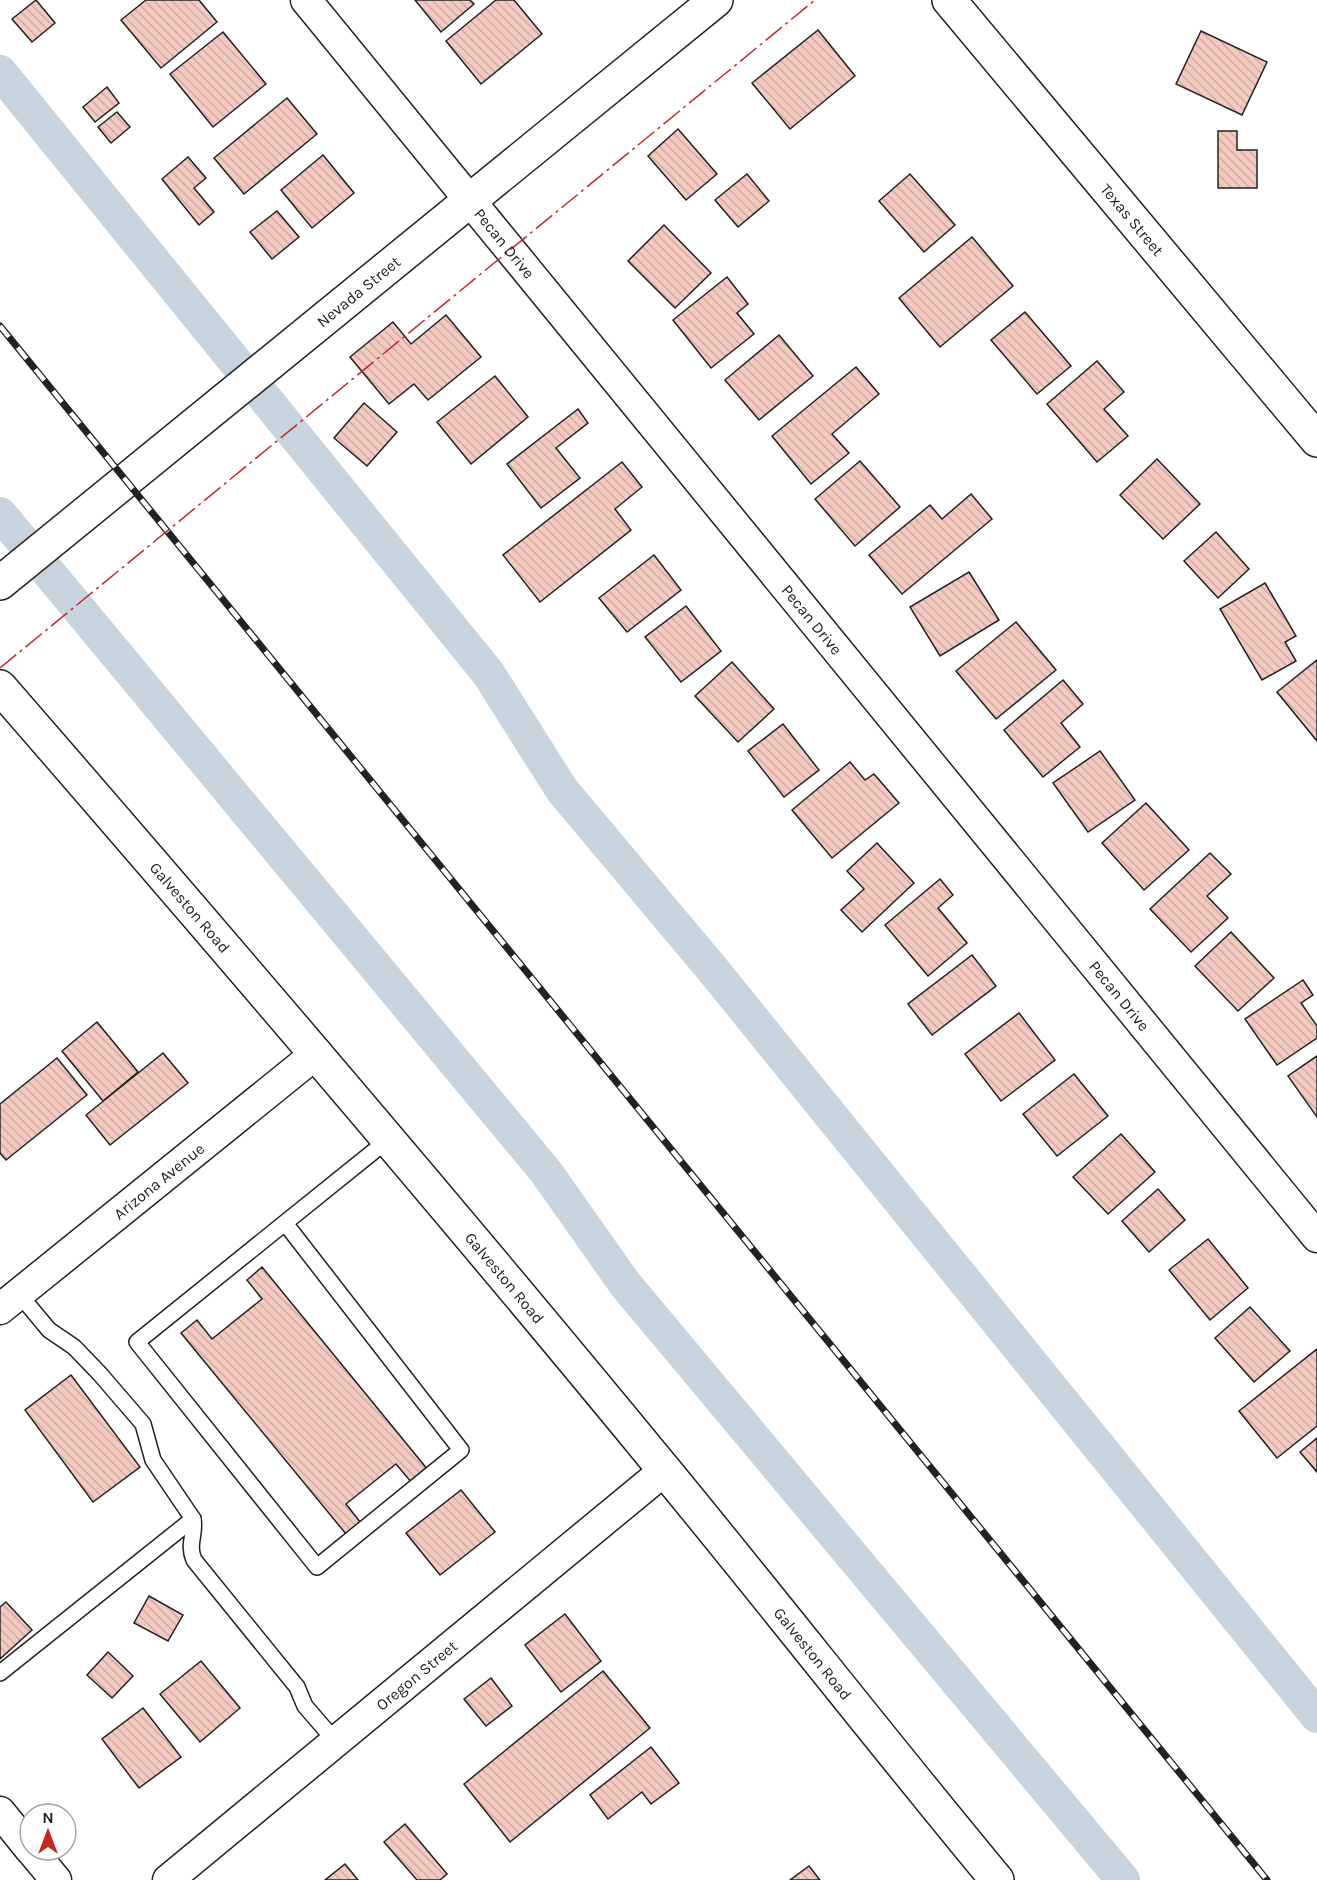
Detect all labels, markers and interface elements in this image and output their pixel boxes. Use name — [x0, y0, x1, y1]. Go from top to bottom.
street label: Texas Street — [1097, 179, 1168, 259]
street label: Pecan Drive — [470, 204, 539, 282]
street label: Nevada Street — [313, 252, 404, 331]
street label: Pecan Drive — [778, 581, 847, 658]
street label: Galveston Road — [146, 858, 234, 956]
street label: Pecan Drive — [1086, 957, 1154, 1035]
street label: Arizona Avenue — [110, 1139, 208, 1223]
street label: Galveston Road — [461, 1228, 549, 1327]
street label: Galveston Road — [770, 1603, 856, 1704]
street label: Oregon Street — [372, 1636, 461, 1714]
north arrow — [18, 1802, 78, 1862]
text: N — [42, 1808, 54, 1827]

